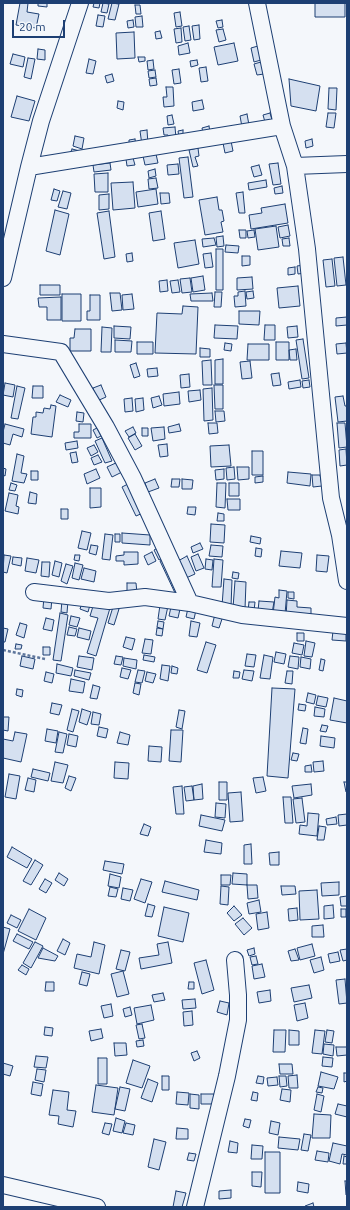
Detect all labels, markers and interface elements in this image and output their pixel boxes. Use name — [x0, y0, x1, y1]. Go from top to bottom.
scale bar — [14, 12, 67, 38]
text: 20 m — [19, 20, 46, 33]

